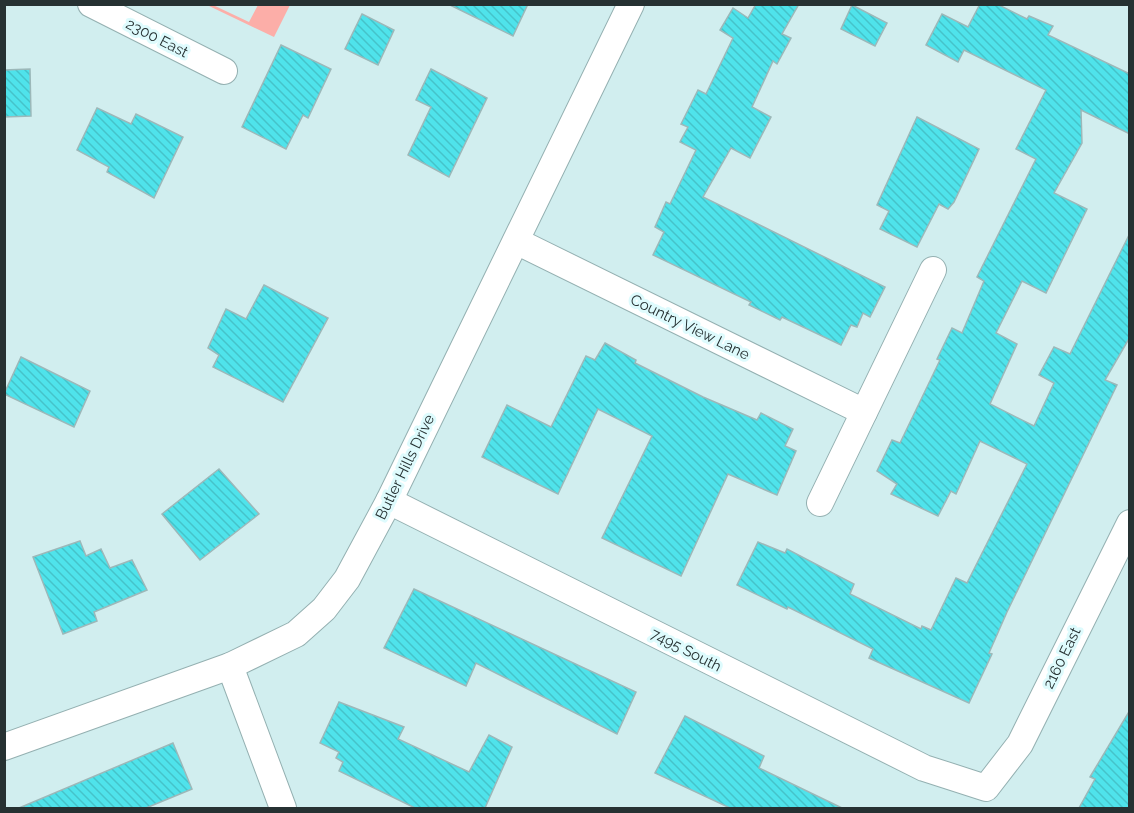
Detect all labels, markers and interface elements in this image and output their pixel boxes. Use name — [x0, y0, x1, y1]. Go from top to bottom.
street label: 2300 East — [123, 15, 191, 61]
street label: Country View Lane — [628, 290, 753, 364]
street label: Butler Hills Drive — [372, 411, 438, 523]
street label: 2160 East — [1039, 624, 1085, 692]
street label: 7495 South — [648, 625, 724, 675]

